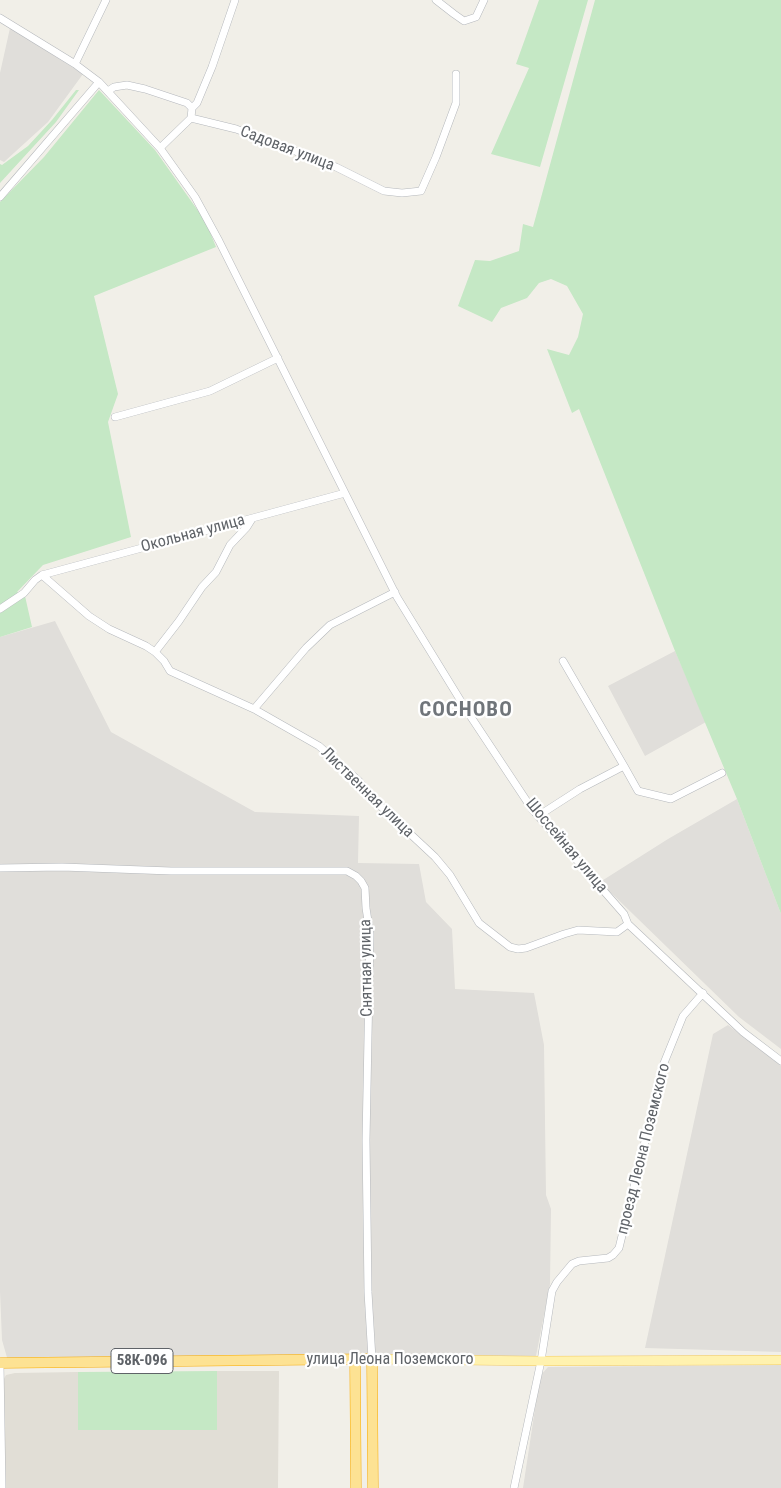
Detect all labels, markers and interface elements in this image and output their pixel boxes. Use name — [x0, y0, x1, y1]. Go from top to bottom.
street label: Садовая улица — [237, 122, 337, 176]
street label: Окольная улица — [139, 511, 247, 557]
district label: СОСНОВО — [418, 698, 514, 724]
street label: Лиственная улица — [317, 744, 417, 842]
street label: Шоссейная улица — [521, 795, 611, 897]
street label: Снятная улица — [357, 919, 377, 1017]
street label: проезд Леона Поземского — [613, 1062, 675, 1236]
road number: 58К-096 — [111, 1348, 173, 1374]
street label: улица Леона Поземского — [307, 1350, 473, 1370]

